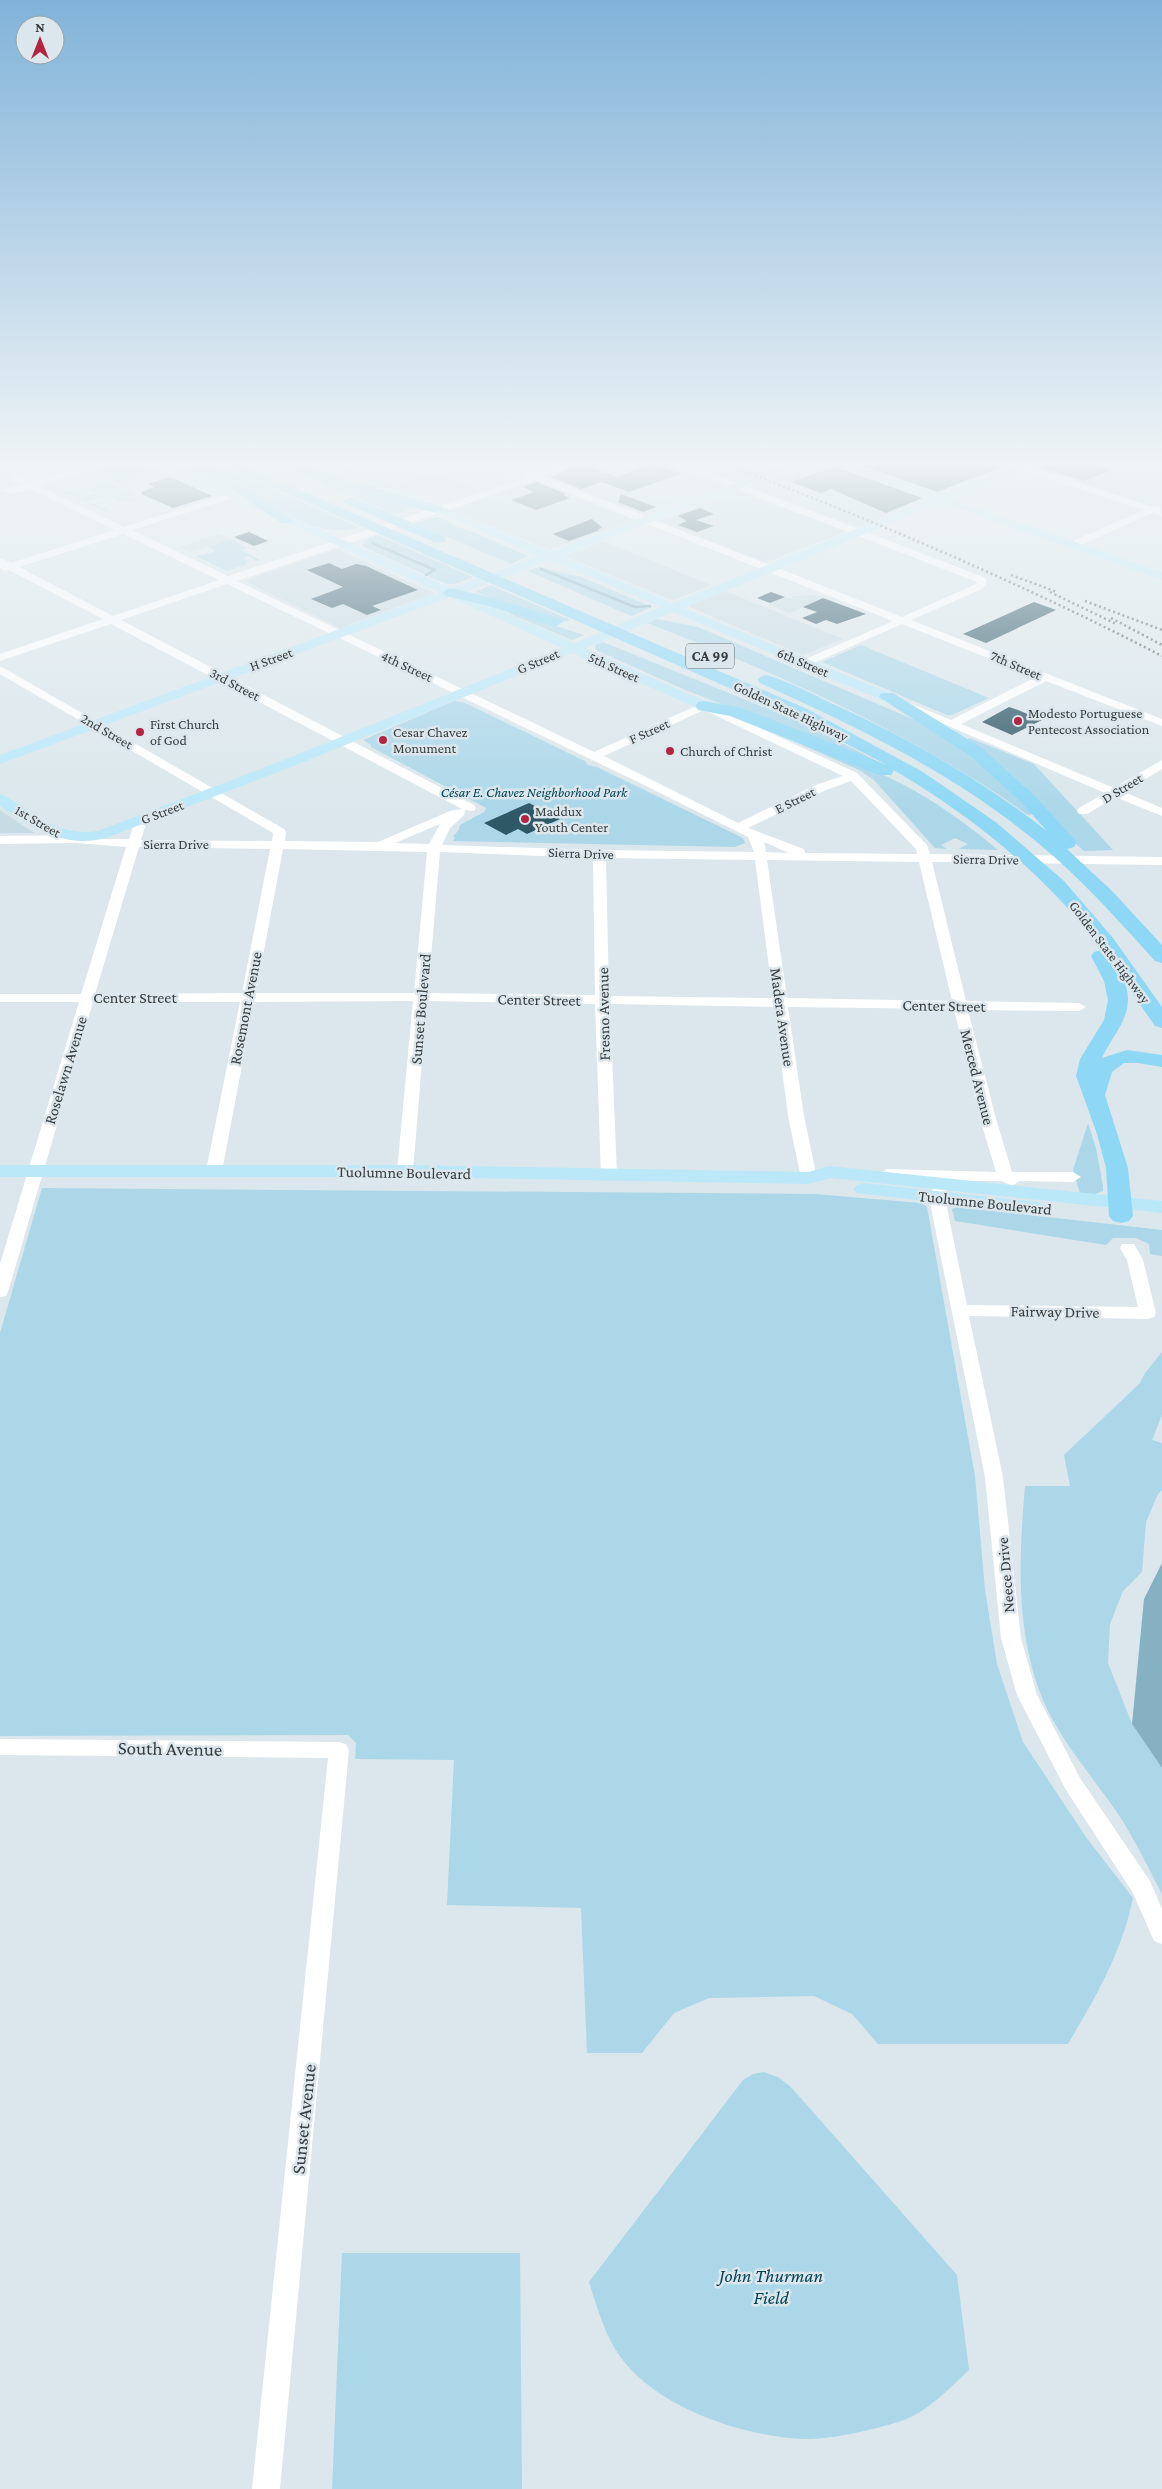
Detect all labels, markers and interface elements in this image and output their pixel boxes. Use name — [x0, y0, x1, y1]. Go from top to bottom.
north arrow — [15, 15, 65, 65]
text: N — [35, 19, 45, 35]
street label: H Street — [247, 644, 295, 674]
road number: CA 99 — [686, 644, 734, 668]
street label: 6th Street — [775, 644, 832, 680]
street label: G Street — [514, 645, 562, 677]
street label: 4th Street — [379, 647, 436, 685]
street label: 7th Street — [988, 647, 1044, 683]
street label: 5th Street — [586, 649, 642, 685]
street label: 3rd Street — [207, 664, 263, 704]
street label: Golden State Highway — [731, 677, 851, 745]
place label: Modesto Portuguese Pentecost Association — [1028, 705, 1150, 737]
street label: 2nd Street — [78, 710, 136, 752]
street label: F Street — [626, 715, 672, 747]
marker: Modesto Portuguese Pentecost Association — [1012, 715, 1024, 727]
place label: First Church of God — [150, 716, 220, 748]
place label: Cesar Chavez Monument — [393, 724, 468, 756]
marker: First Church of God — [134, 726, 146, 738]
marker: Cesar Chavez Monument — [377, 734, 389, 746]
place label: Church of Christ — [680, 743, 772, 759]
marker: Church of Christ — [664, 745, 676, 757]
street label: D Street — [1099, 769, 1146, 806]
street label: E Street — [772, 783, 818, 817]
park label: César E. Chavez Neighborhood Park — [441, 784, 628, 800]
street label: G Street — [138, 796, 186, 827]
street label: 1st Street — [12, 802, 64, 841]
place label: Maddux Youth Center — [535, 803, 608, 835]
marker: Maddux Youth Center — [519, 813, 531, 825]
street label: Sierra Drive — [143, 836, 209, 852]
street label: Sierra Drive — [548, 844, 614, 862]
street label: Sierra Drive — [953, 850, 1019, 868]
street label: Golden State Highway — [1066, 898, 1154, 1007]
street label: Rosemont Avenue — [226, 950, 265, 1066]
street label: Sunset Boulevard — [407, 952, 434, 1065]
street label: Fresno Avenue — [594, 967, 613, 1061]
street label: Madera Avenue — [767, 967, 798, 1067]
street label: Center Street — [93, 989, 177, 1006]
street label: Center Street — [497, 990, 582, 1009]
street label: Center Street — [902, 996, 987, 1015]
street label: Roselawn Avenue — [41, 1014, 90, 1126]
street label: Merced Avenue — [957, 1028, 998, 1127]
street label: Tuolumne Boulevard — [337, 1163, 472, 1182]
street label: Tuolumne Boulevard — [917, 1187, 1053, 1218]
street label: Fairway Drive — [1010, 1302, 1100, 1322]
street label: Neece Drive — [994, 1536, 1017, 1613]
street label: South Avenue — [118, 1737, 222, 1760]
street label: Sunset Avenue — [287, 2063, 320, 2175]
park label: John Thurman Field — [716, 2265, 823, 2308]

